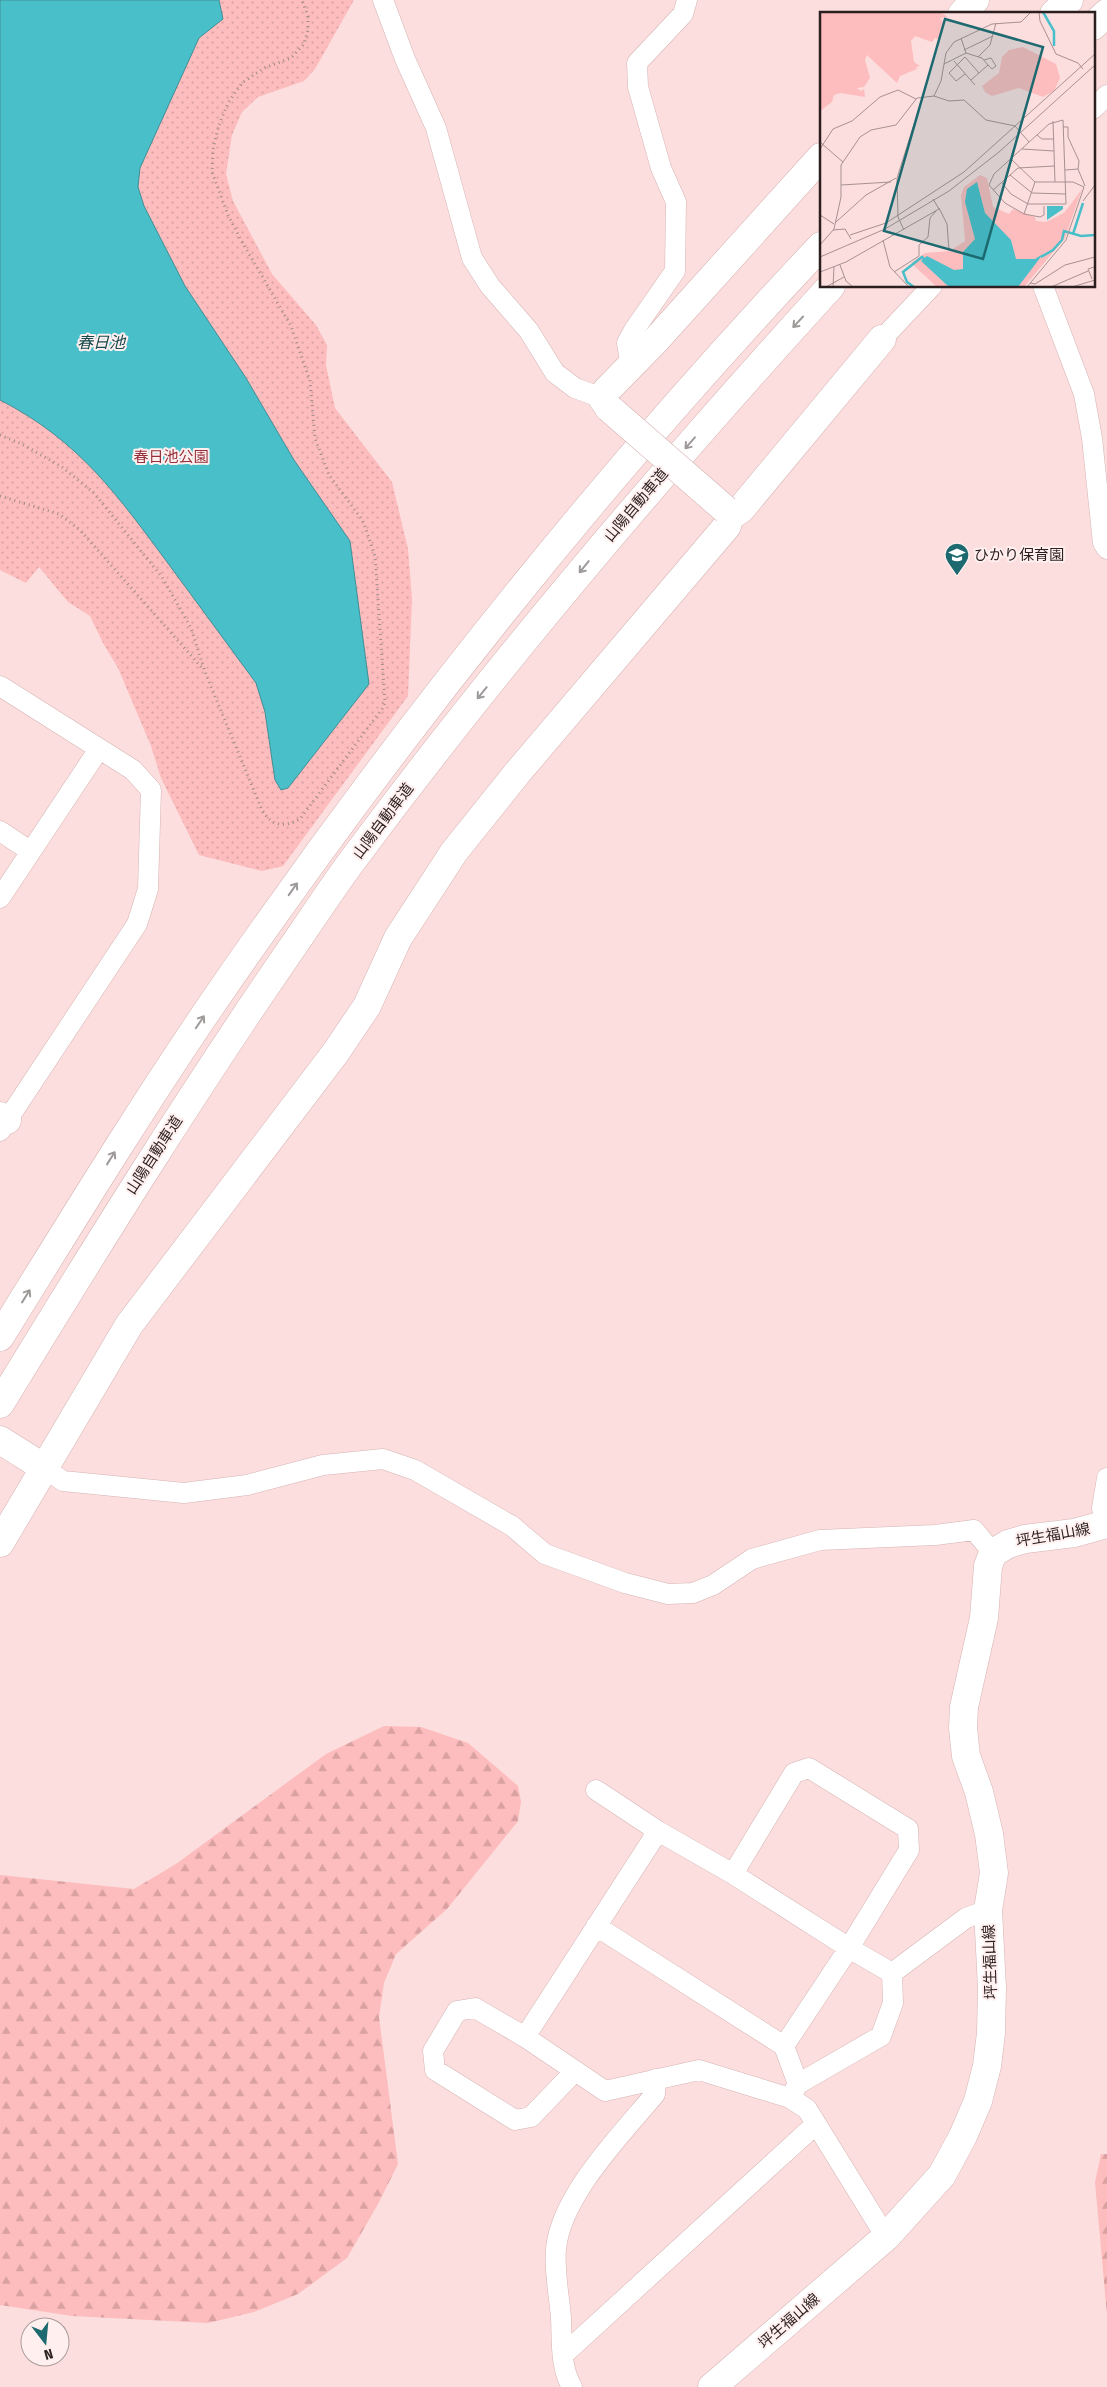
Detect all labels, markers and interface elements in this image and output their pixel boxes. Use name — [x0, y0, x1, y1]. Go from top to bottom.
inset map — [820, 12, 1094, 288]
one-way arrow — [792, 316, 804, 329]
water label: 春日池 — [77, 333, 127, 352]
one-way arrow — [684, 436, 695, 449]
park label: 春日池公園 — [133, 448, 209, 466]
street label: 山陽自動車道 — [600, 465, 672, 545]
school or university icon: ひかり保育園 — [944, 542, 970, 576]
place label: ひかり保育園 — [974, 546, 1064, 564]
one-way arrow — [579, 560, 590, 573]
one-way arrow — [476, 686, 487, 699]
street label: 山陽自動車道 — [349, 780, 417, 862]
one-way arrow — [288, 882, 298, 896]
one-way arrow — [195, 1015, 205, 1029]
street label: 山陽自動車道 — [122, 1112, 186, 1198]
one-way arrow — [106, 1151, 116, 1165]
one-way arrow — [21, 1289, 31, 1303]
street label: 坪生福山線 — [1014, 1520, 1092, 1550]
street label: 坪生福山線 — [980, 1924, 1000, 2000]
street label: 坪生福山線 — [755, 2290, 823, 2352]
north arrow — [20, 2317, 70, 2367]
text: N — [42, 2345, 55, 2363]

